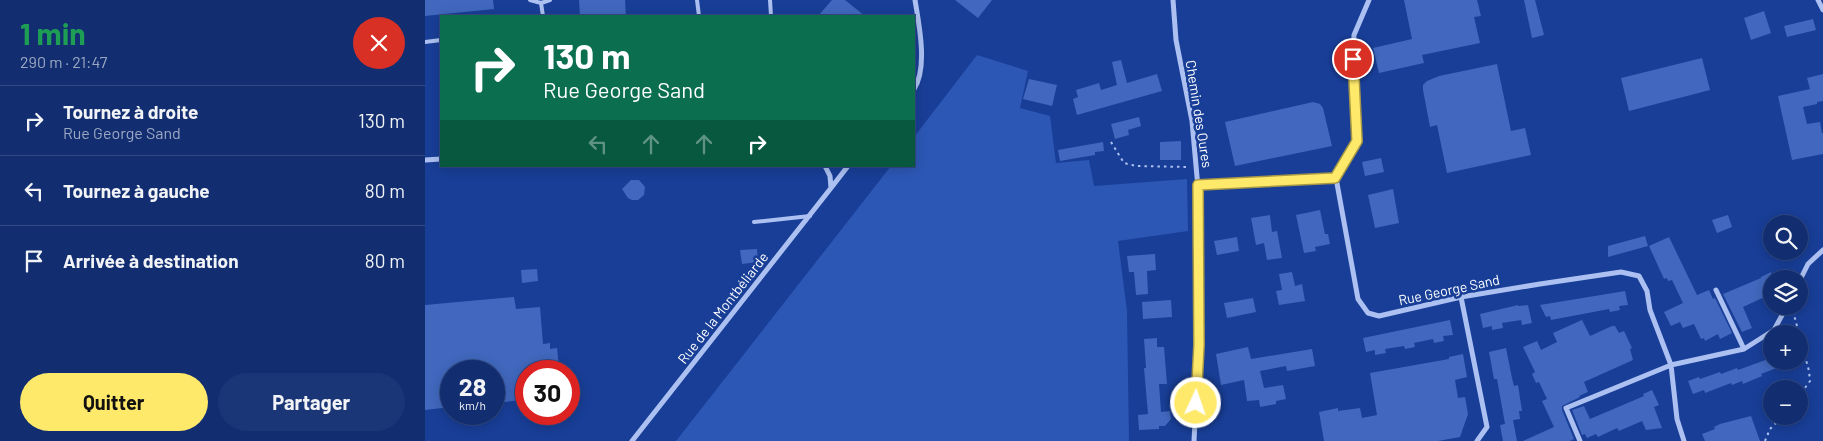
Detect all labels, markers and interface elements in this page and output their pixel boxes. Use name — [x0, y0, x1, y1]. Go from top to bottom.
text: 1 min — [20, 15, 86, 51]
button: close — [353, 17, 405, 69]
text: 130 m — [543, 34, 630, 76]
icon: right — [460, 35, 525, 100]
pin — [1332, 38, 1374, 80]
icon: arrive — [1339, 45, 1367, 73]
text: 290 m · 21:47 — [20, 52, 107, 71]
street label: Chemin des Oures — [1183, 59, 1216, 169]
text: Rue George Sand — [543, 76, 705, 102]
text: Tournez à droite — [63, 100, 199, 123]
icon: right — [20, 107, 48, 135]
text: 130 m — [358, 109, 405, 132]
text: Rue George Sand — [63, 123, 181, 142]
icon: left — [584, 130, 612, 158]
icon: ahead — [637, 130, 665, 158]
icon: ahead — [690, 130, 718, 158]
icon: right — [743, 130, 771, 158]
icon: left — [20, 177, 48, 205]
text: Tournez à gauche — [63, 179, 210, 202]
text: 80 m — [365, 179, 405, 202]
map controls — [1763, 215, 1808, 425]
button: search — [1763, 215, 1808, 260]
icon: arrive — [20, 247, 48, 275]
text: Arrivée à destination — [63, 249, 239, 272]
text: 80 m — [365, 249, 405, 272]
street label: Rue de la Montbéliarde — [674, 249, 771, 367]
street label: Rue George Sand — [1397, 270, 1501, 309]
button: layers — [1763, 270, 1808, 315]
button: + — [1763, 325, 1808, 370]
speed limit sign: 30 — [515, 360, 580, 425]
text: 28 — [459, 371, 486, 401]
button: Quitter — [20, 373, 208, 431]
button: Partager — [218, 373, 405, 431]
position arrow — [1169, 376, 1221, 428]
button: − — [1763, 380, 1808, 425]
text: km/h — [459, 398, 486, 412]

